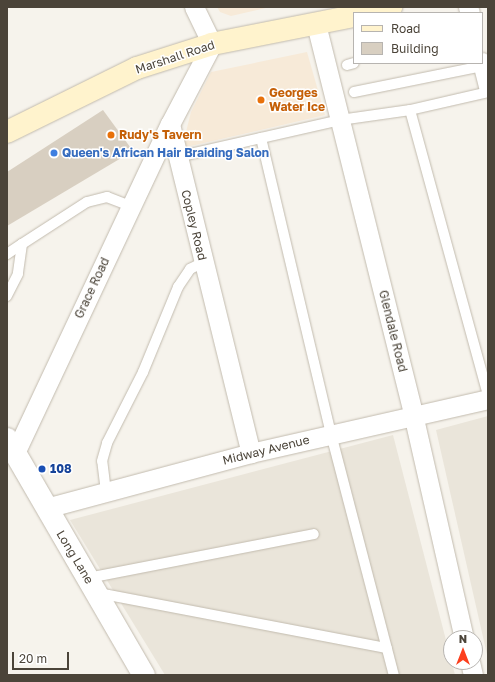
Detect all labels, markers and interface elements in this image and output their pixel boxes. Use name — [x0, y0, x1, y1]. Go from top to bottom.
legend — [353, 12, 483, 64]
text: Road — [391, 21, 420, 36]
street label: Marshall Road — [134, 37, 216, 77]
text: Building — [391, 41, 439, 56]
place label: Georges Water Ice — [269, 86, 325, 114]
marker: Georges Water Ice — [256, 95, 266, 105]
place label: Rudy's Tavern — [119, 128, 201, 142]
marker: Rudy's Tavern — [106, 130, 116, 140]
place label: Queen's African Hair Braiding Salon — [62, 146, 269, 160]
marker: Queen's African Hair Braiding Salon — [49, 148, 59, 158]
street label: Copley Road — [178, 188, 210, 262]
street label: Grace Road — [72, 255, 112, 321]
street label: Glendale Road — [376, 289, 410, 373]
street label: Midway Avenue — [221, 432, 311, 468]
place label: 108 — [50, 462, 72, 476]
marker: 108 — [37, 464, 47, 474]
street label: Long Lane — [53, 528, 97, 586]
north arrow — [443, 630, 483, 670]
text: N — [459, 632, 467, 645]
scale bar — [14, 644, 71, 670]
text: 20 m — [19, 651, 47, 666]

